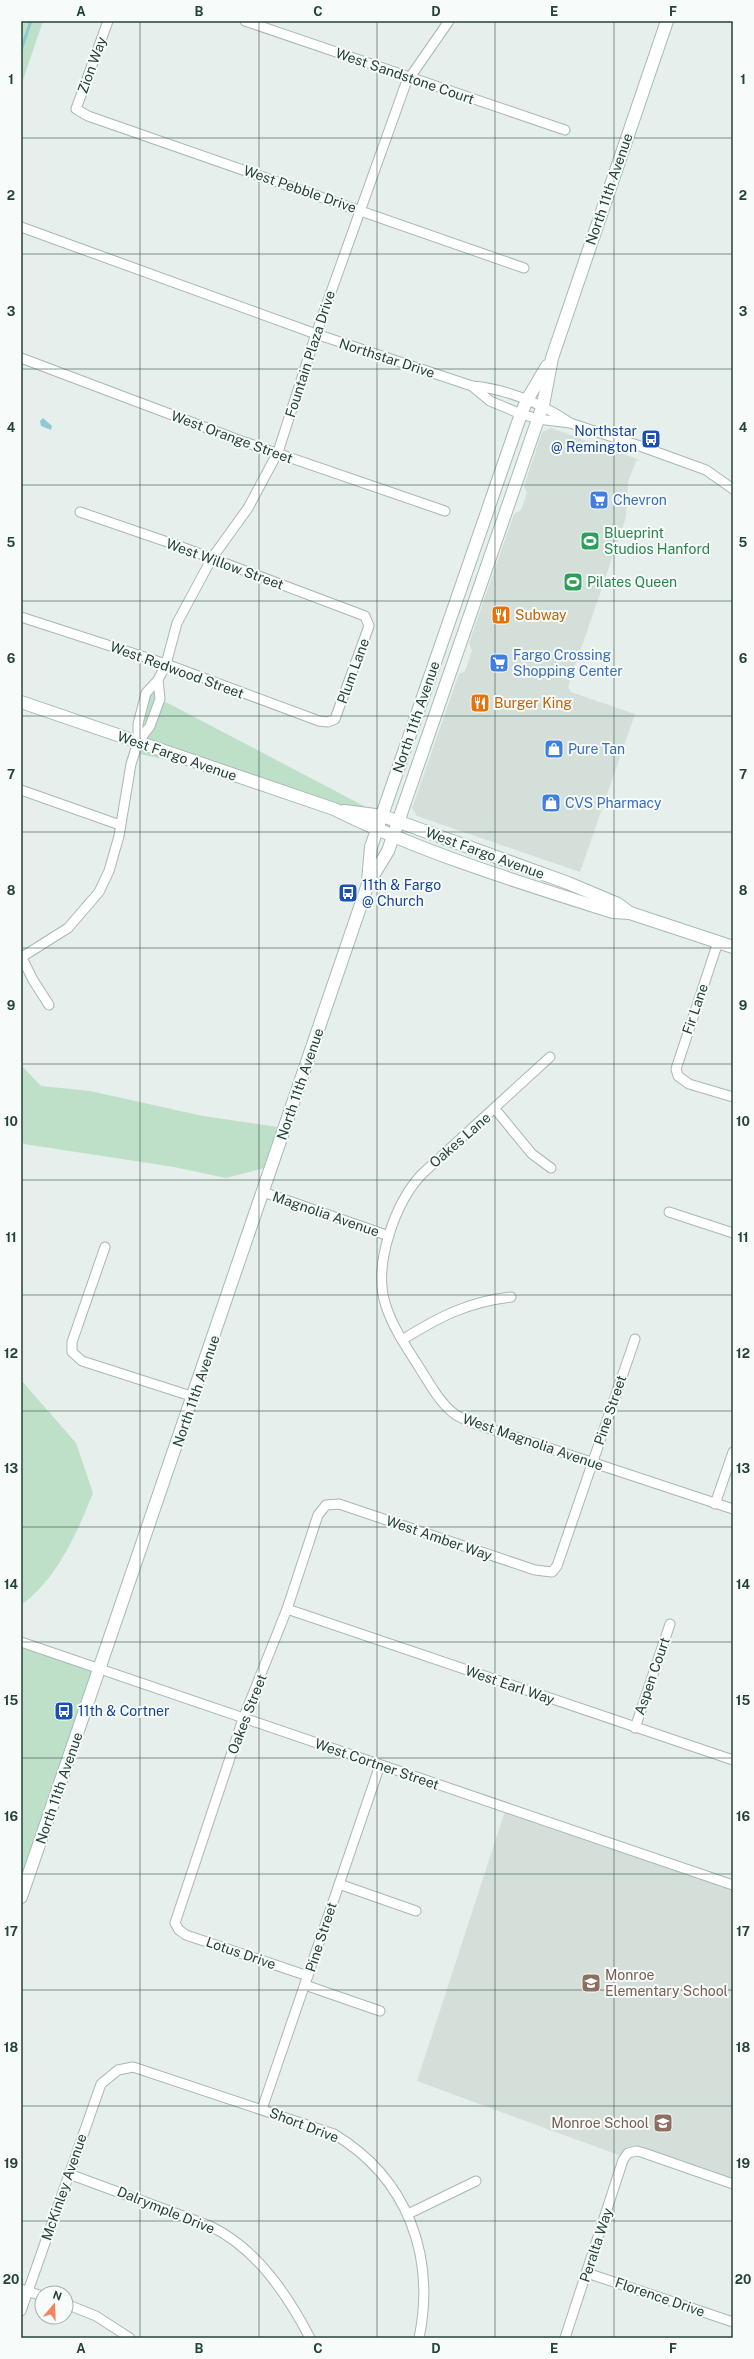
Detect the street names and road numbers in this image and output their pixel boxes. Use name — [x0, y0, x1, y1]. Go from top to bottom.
street label: Zion Way — [74, 34, 110, 95]
street label: West Sandstone Court — [333, 45, 477, 107]
street label: North 11th Avenue — [582, 131, 636, 247]
street label: West Pebble Drive — [241, 162, 359, 216]
street label: Fountain Plaza Drive — [282, 288, 338, 419]
street label: Northstar Drive — [337, 335, 437, 381]
street label: West Orange Street — [169, 408, 295, 466]
street label: West Willow Street — [164, 535, 286, 593]
street label: Plum Lane — [334, 636, 372, 706]
street label: West Redwood Street — [108, 638, 246, 702]
street label: North 11th Avenue — [389, 659, 443, 775]
street label: West Fargo Avenue — [115, 728, 239, 784]
street label: West Fargo Avenue — [423, 824, 547, 882]
street label: Fir Lane — [679, 982, 711, 1036]
street label: North 11th Avenue — [273, 1026, 327, 1142]
street label: Oakes Lane — [426, 1109, 494, 1171]
street label: Magnolia Avenue — [271, 1188, 381, 1240]
street label: North 11th Avenue — [169, 1333, 223, 1449]
street label: Pine Street — [591, 1373, 629, 1447]
street label: West Magnolia Avenue — [460, 1410, 606, 1474]
street label: West Amber Way — [384, 1512, 495, 1564]
street label: Aspen Court — [631, 1635, 673, 1717]
street label: West Earl Way — [463, 1662, 557, 1708]
street label: Oakes Street — [224, 1672, 270, 1756]
street label: North 11th Avenue — [32, 1730, 86, 1846]
street label: West Cortner Street — [313, 1735, 441, 1793]
street label: Pine Street — [302, 1900, 340, 1974]
street label: Lotus Drive — [204, 1934, 278, 1972]
street label: Short Drive — [267, 2104, 341, 2146]
street label: McKinley Avenue — [38, 2132, 90, 2242]
street label: Dalrymple Drive — [115, 2183, 217, 2237]
street label: Peralta Way — [576, 2205, 616, 2284]
street label: Florence Drive — [613, 2274, 707, 2320]

